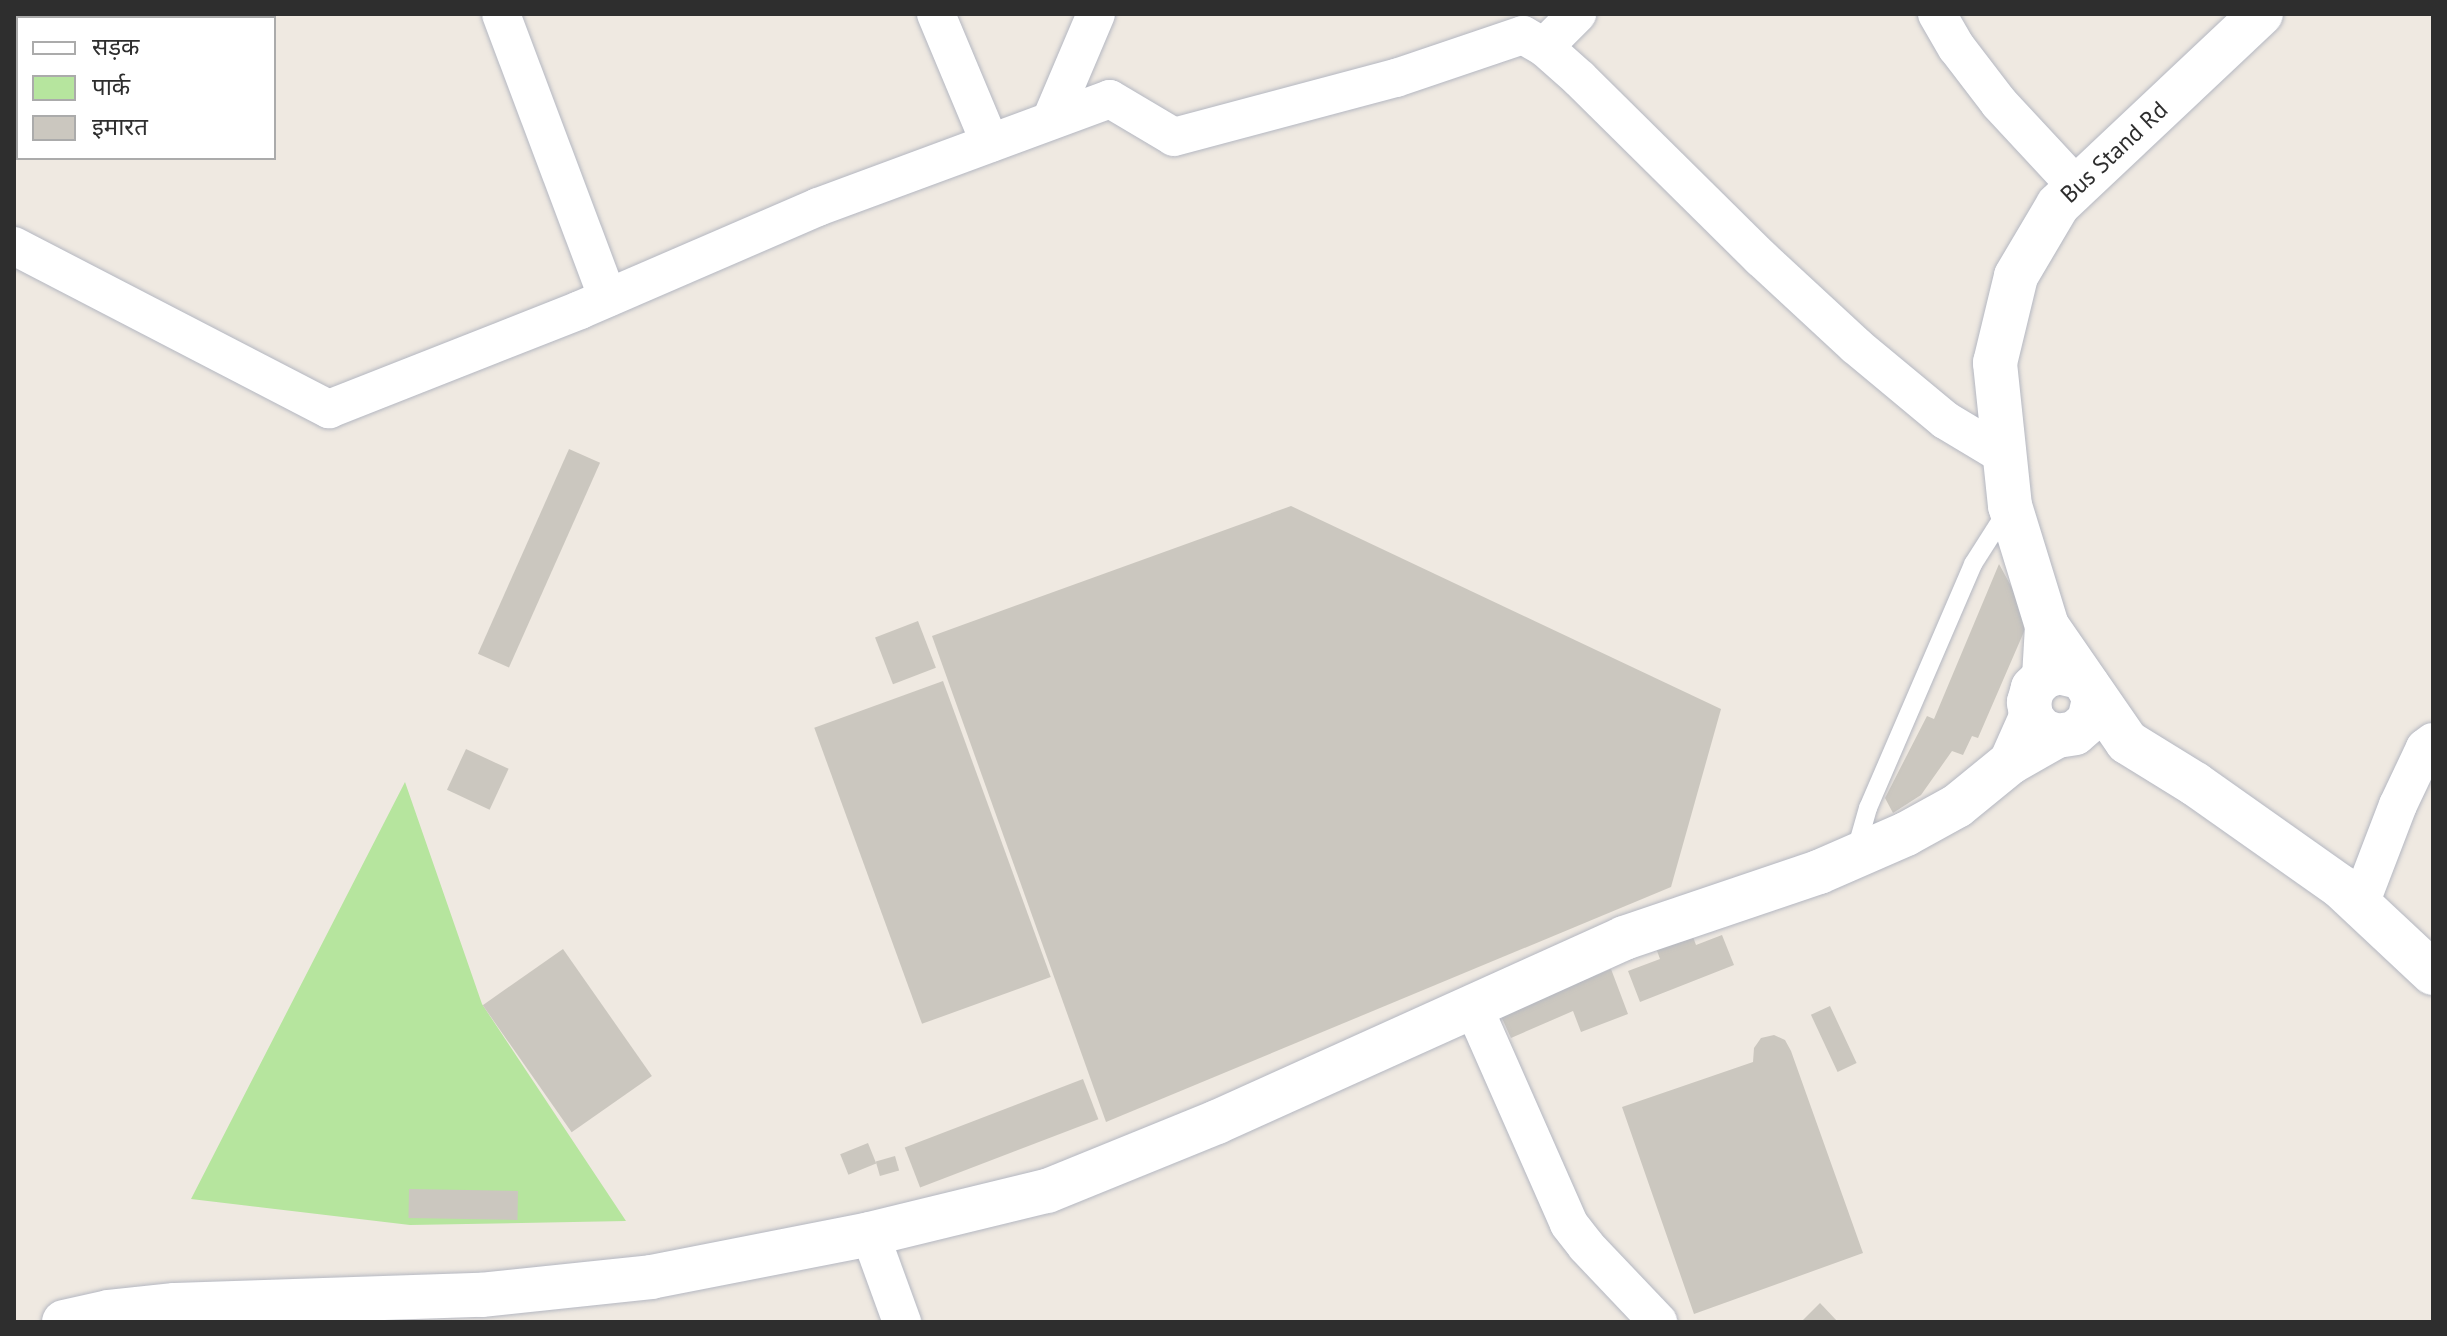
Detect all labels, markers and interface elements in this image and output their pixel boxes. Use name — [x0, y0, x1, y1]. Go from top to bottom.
legend — [16, 16, 276, 160]
text: सड़क — [92, 31, 140, 62]
text: पार्क — [92, 71, 130, 102]
street label: Bus Stand Rd — [2054, 95, 2174, 209]
text: इमारत — [92, 111, 148, 142]

